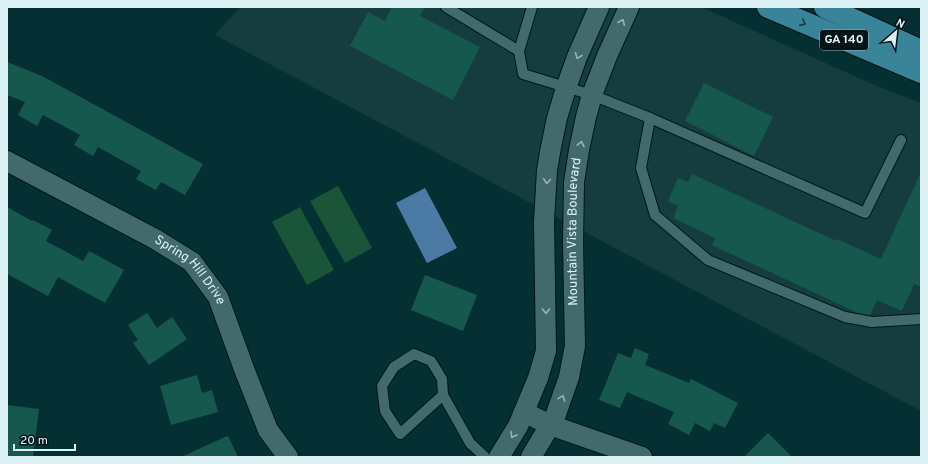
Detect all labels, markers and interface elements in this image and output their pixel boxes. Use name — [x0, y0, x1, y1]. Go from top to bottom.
north arrow — [876, 12, 916, 52]
text: N — [893, 16, 907, 32]
one-way arrow — [618, 18, 626, 25]
one-way arrow — [800, 18, 807, 26]
road number: GA 140 — [820, 30, 868, 50]
one-way arrow — [575, 51, 583, 59]
one-way arrow — [576, 141, 584, 147]
street label: Mountain Vista Boulevard — [565, 156, 586, 306]
one-way arrow — [542, 178, 551, 184]
street label: Spring Hill Drive — [151, 232, 228, 307]
one-way arrow — [542, 308, 550, 314]
one-way arrow — [557, 394, 565, 401]
scale bar — [14, 426, 75, 452]
one-way arrow — [510, 431, 517, 438]
text: 20 m — [20, 433, 48, 449]

